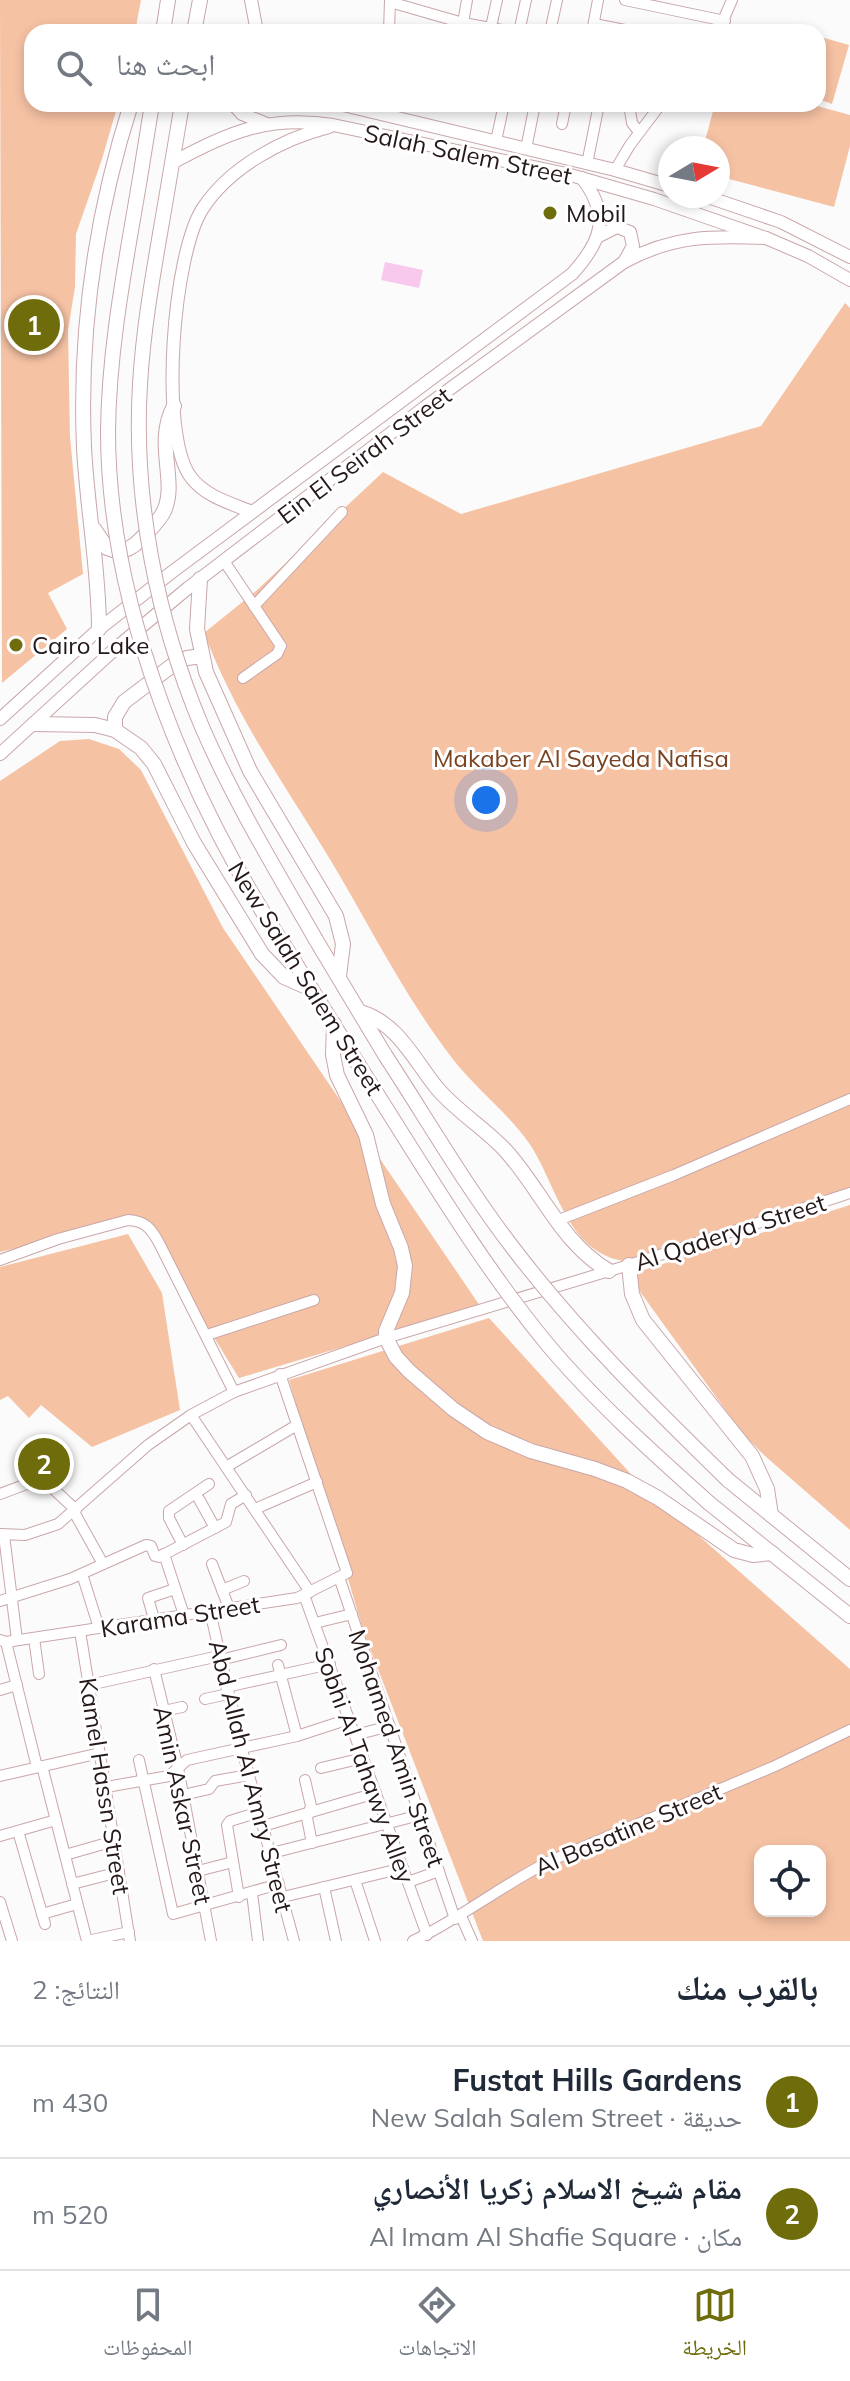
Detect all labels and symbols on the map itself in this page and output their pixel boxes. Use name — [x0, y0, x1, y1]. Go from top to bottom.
street label: Salah Salem Street — [361, 117, 575, 191]
north arrow — [658, 136, 730, 208]
place label: Mobil — [566, 198, 626, 228]
marker: Mobil — [541, 204, 559, 222]
pin: 1 — [8, 295, 60, 355]
street label: Ein El Seirah Street — [271, 380, 457, 530]
place label: Cairo Lake — [32, 630, 149, 660]
marker: Cairo Lake — [7, 636, 25, 654]
park label: Makaber Al Sayeda Nafisa — [433, 743, 729, 773]
your location — [466, 780, 506, 820]
street label: New Salah Salem Street — [222, 856, 390, 1100]
street label: Al Qaderya Street — [631, 1187, 829, 1277]
pin: 2 — [18, 1434, 70, 1494]
street label: Karama Street — [98, 1589, 262, 1643]
street label: Mohamed Amin Street — [342, 1626, 452, 1870]
street label: Abd Allah Al Amry Street — [203, 1637, 299, 1915]
street label: Sobhi Al Tahawy Alley — [308, 1643, 422, 1887]
street label: Kamel Hassn Street — [73, 1675, 137, 1897]
street label: Amin Askar Street — [147, 1703, 219, 1907]
street label: Al Basatine Street — [530, 1776, 726, 1882]

